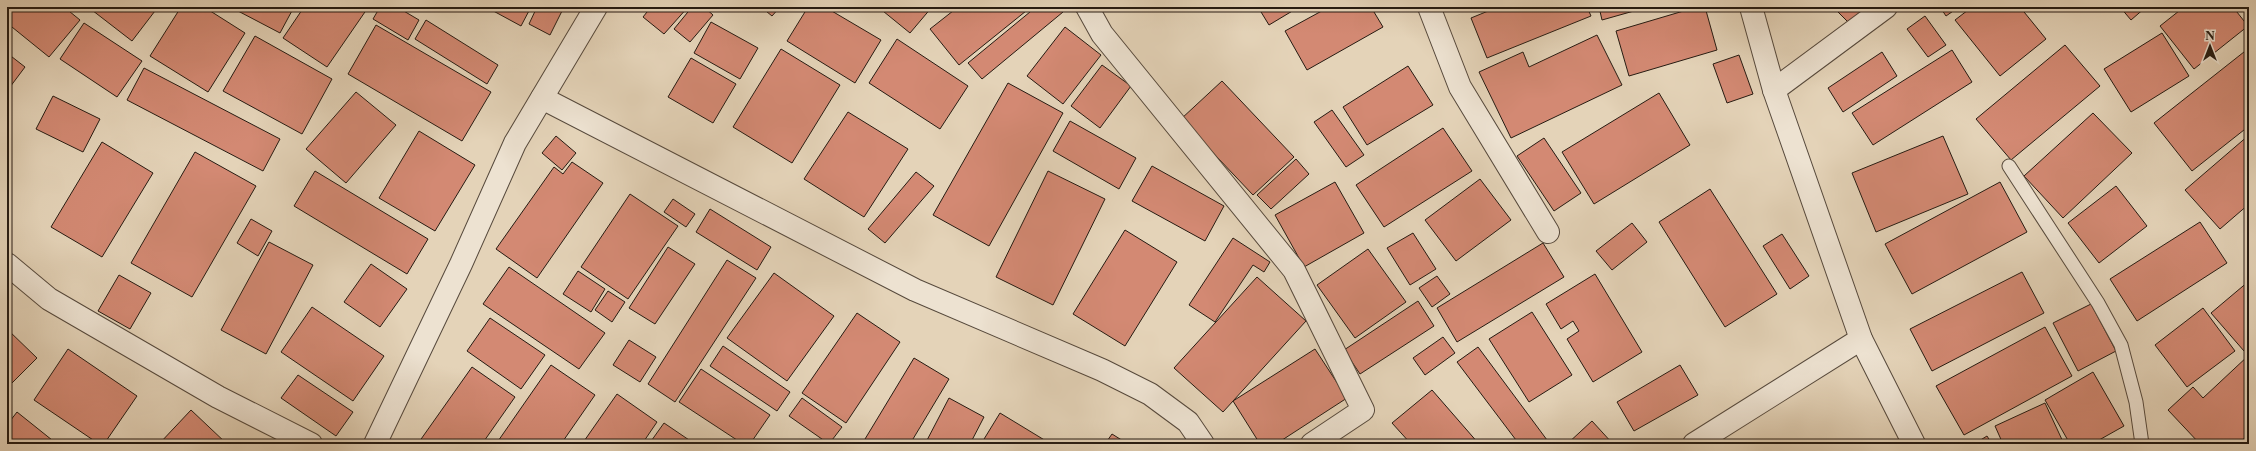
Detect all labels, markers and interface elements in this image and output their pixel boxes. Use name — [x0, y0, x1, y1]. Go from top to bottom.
north arrow — [2190, 26, 2230, 66]
text: N — [2205, 29, 2215, 43]

